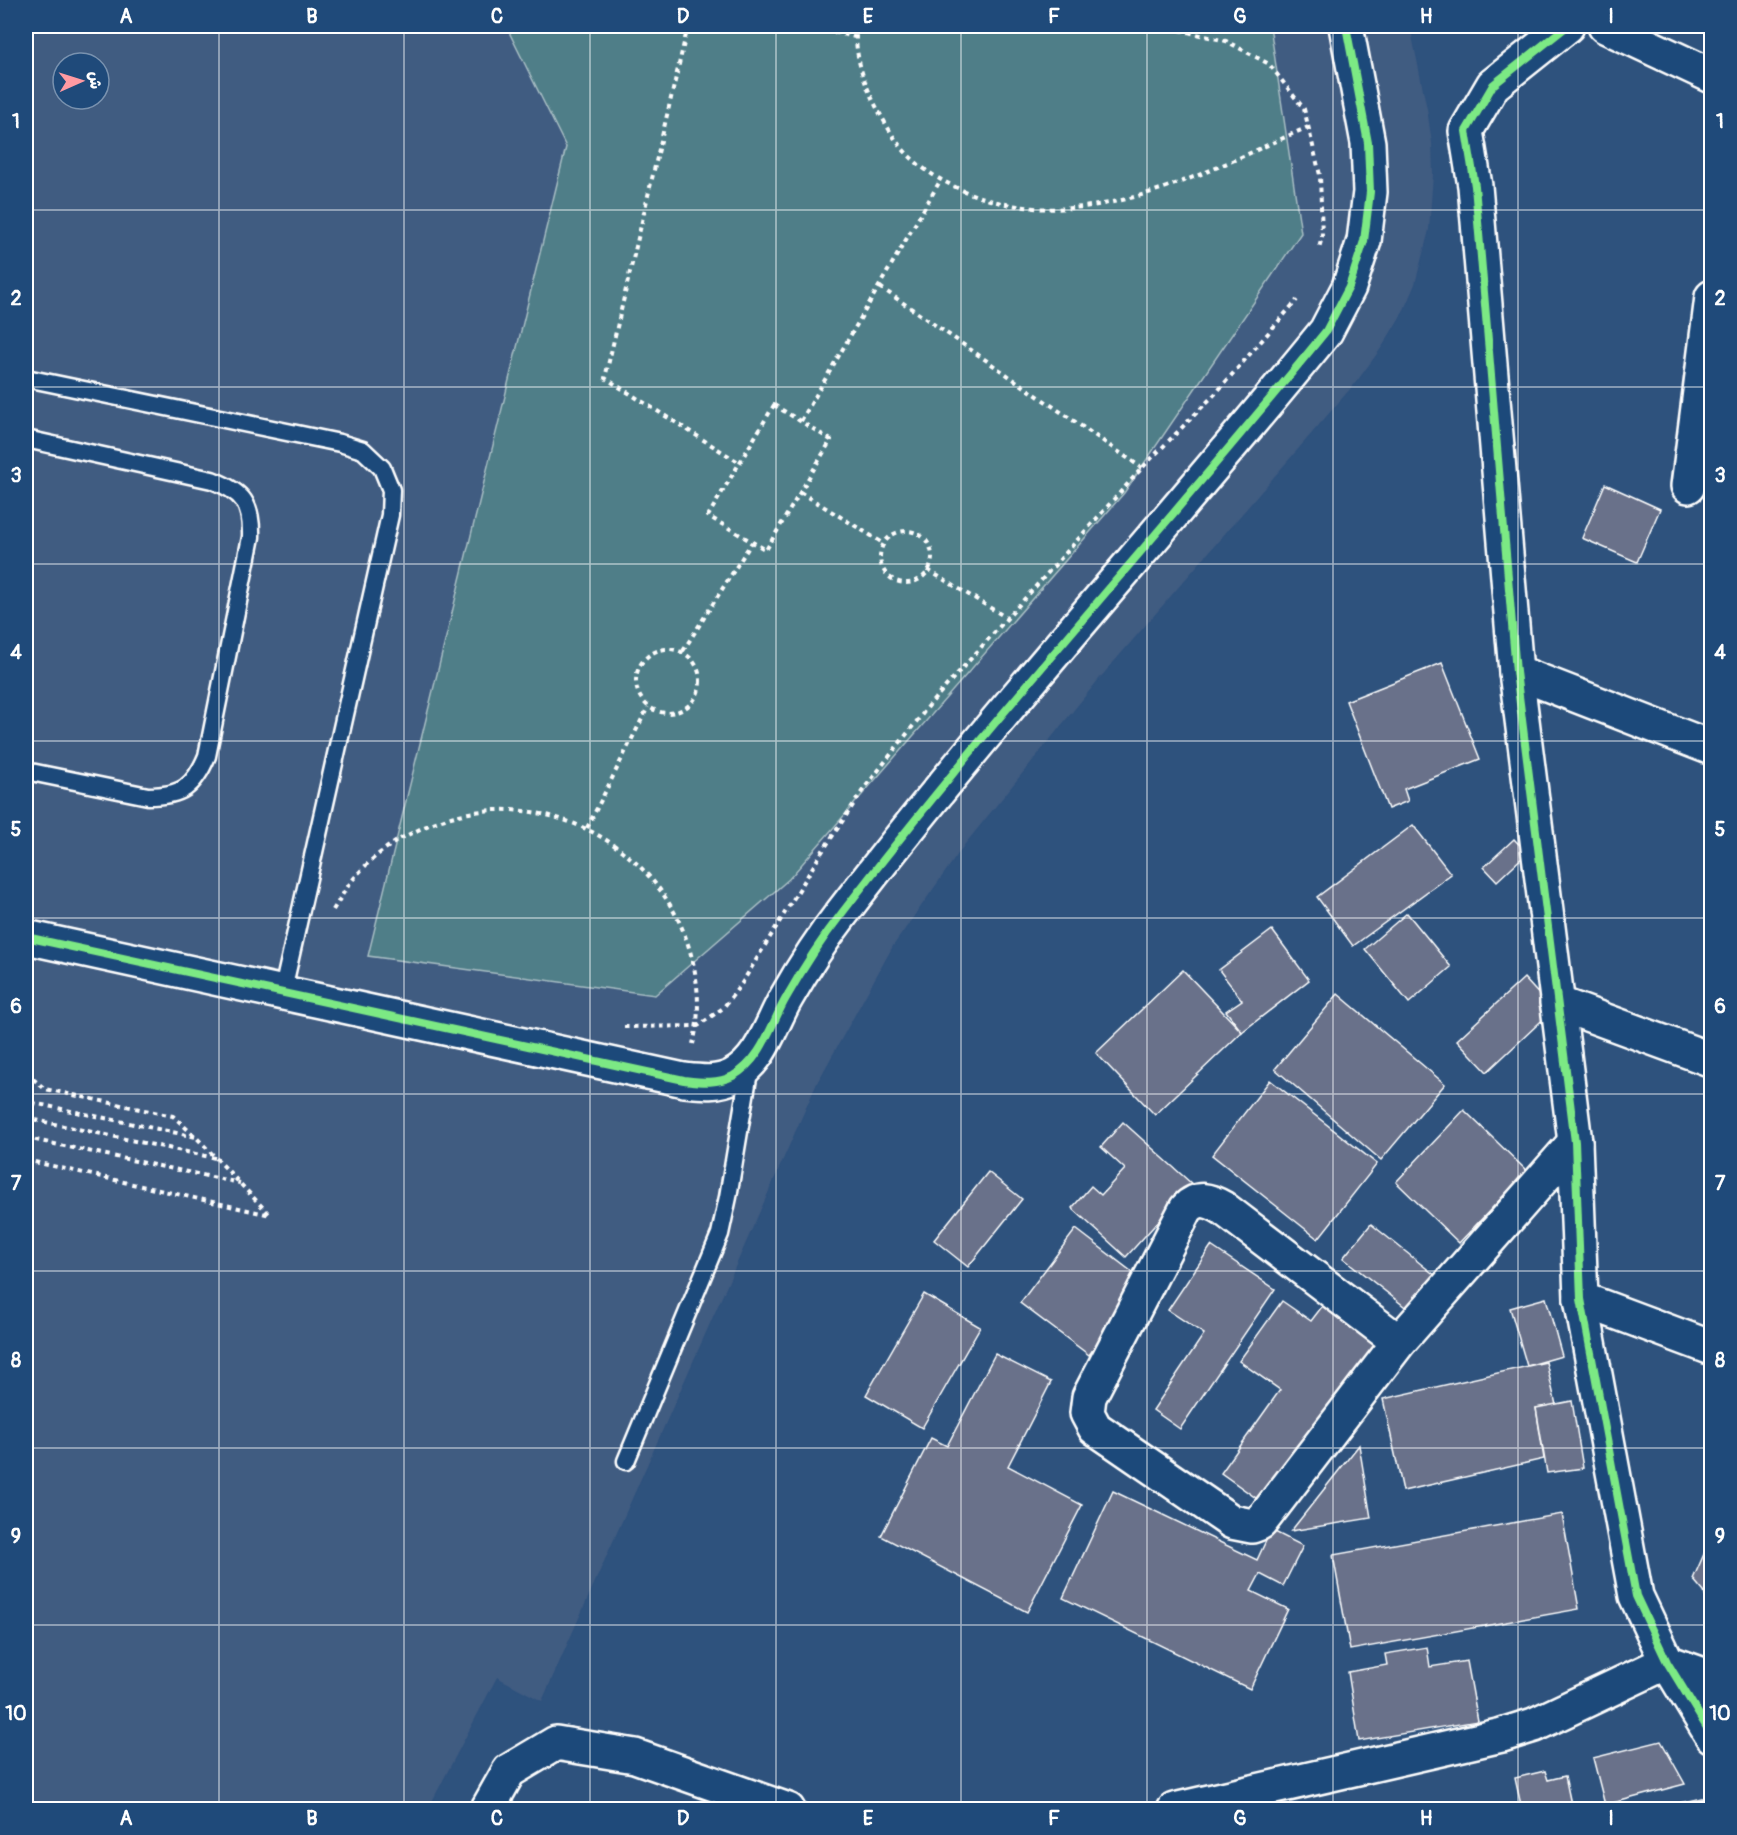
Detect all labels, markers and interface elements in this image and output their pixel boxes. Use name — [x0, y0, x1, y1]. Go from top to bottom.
text: A — [120, 4, 133, 29]
text: B — [306, 4, 318, 29]
text: C — [491, 4, 503, 29]
text: D — [677, 4, 690, 29]
text: E — [863, 4, 874, 29]
text: F — [1048, 4, 1060, 29]
text: G — [1233, 4, 1247, 29]
text: H — [1420, 4, 1433, 29]
text: I — [1608, 4, 1614, 29]
north arrow — [51, 51, 111, 111]
text: ش — [85, 71, 105, 90]
text: 1 — [12, 109, 20, 134]
text: 1 — [1716, 109, 1724, 134]
text: 2 — [10, 286, 22, 311]
text: 2 — [1714, 286, 1726, 311]
text: 3 — [10, 463, 22, 488]
text: 3 — [1714, 463, 1726, 488]
text: 4 — [10, 640, 22, 665]
text: 4 — [1714, 640, 1726, 665]
text: 5 — [11, 817, 22, 842]
text: 5 — [1715, 817, 1726, 842]
text: 6 — [10, 994, 22, 1019]
text: 6 — [1714, 994, 1726, 1019]
text: 7 — [11, 1171, 22, 1196]
text: 7 — [1715, 1171, 1726, 1196]
text: 8 — [11, 1348, 21, 1373]
text: 8 — [1715, 1348, 1725, 1373]
text: 9 — [11, 1524, 21, 1549]
text: 9 — [1715, 1524, 1725, 1549]
text: 10 — [5, 1701, 27, 1726]
text: 10 — [1709, 1701, 1731, 1726]
text: A — [120, 1806, 133, 1831]
text: B — [306, 1806, 318, 1831]
text: C — [491, 1806, 503, 1831]
text: D — [677, 1806, 690, 1831]
text: E — [863, 1806, 874, 1831]
text: F — [1048, 1806, 1060, 1831]
text: G — [1233, 1806, 1247, 1831]
text: H — [1420, 1806, 1433, 1831]
text: I — [1608, 1806, 1614, 1831]

